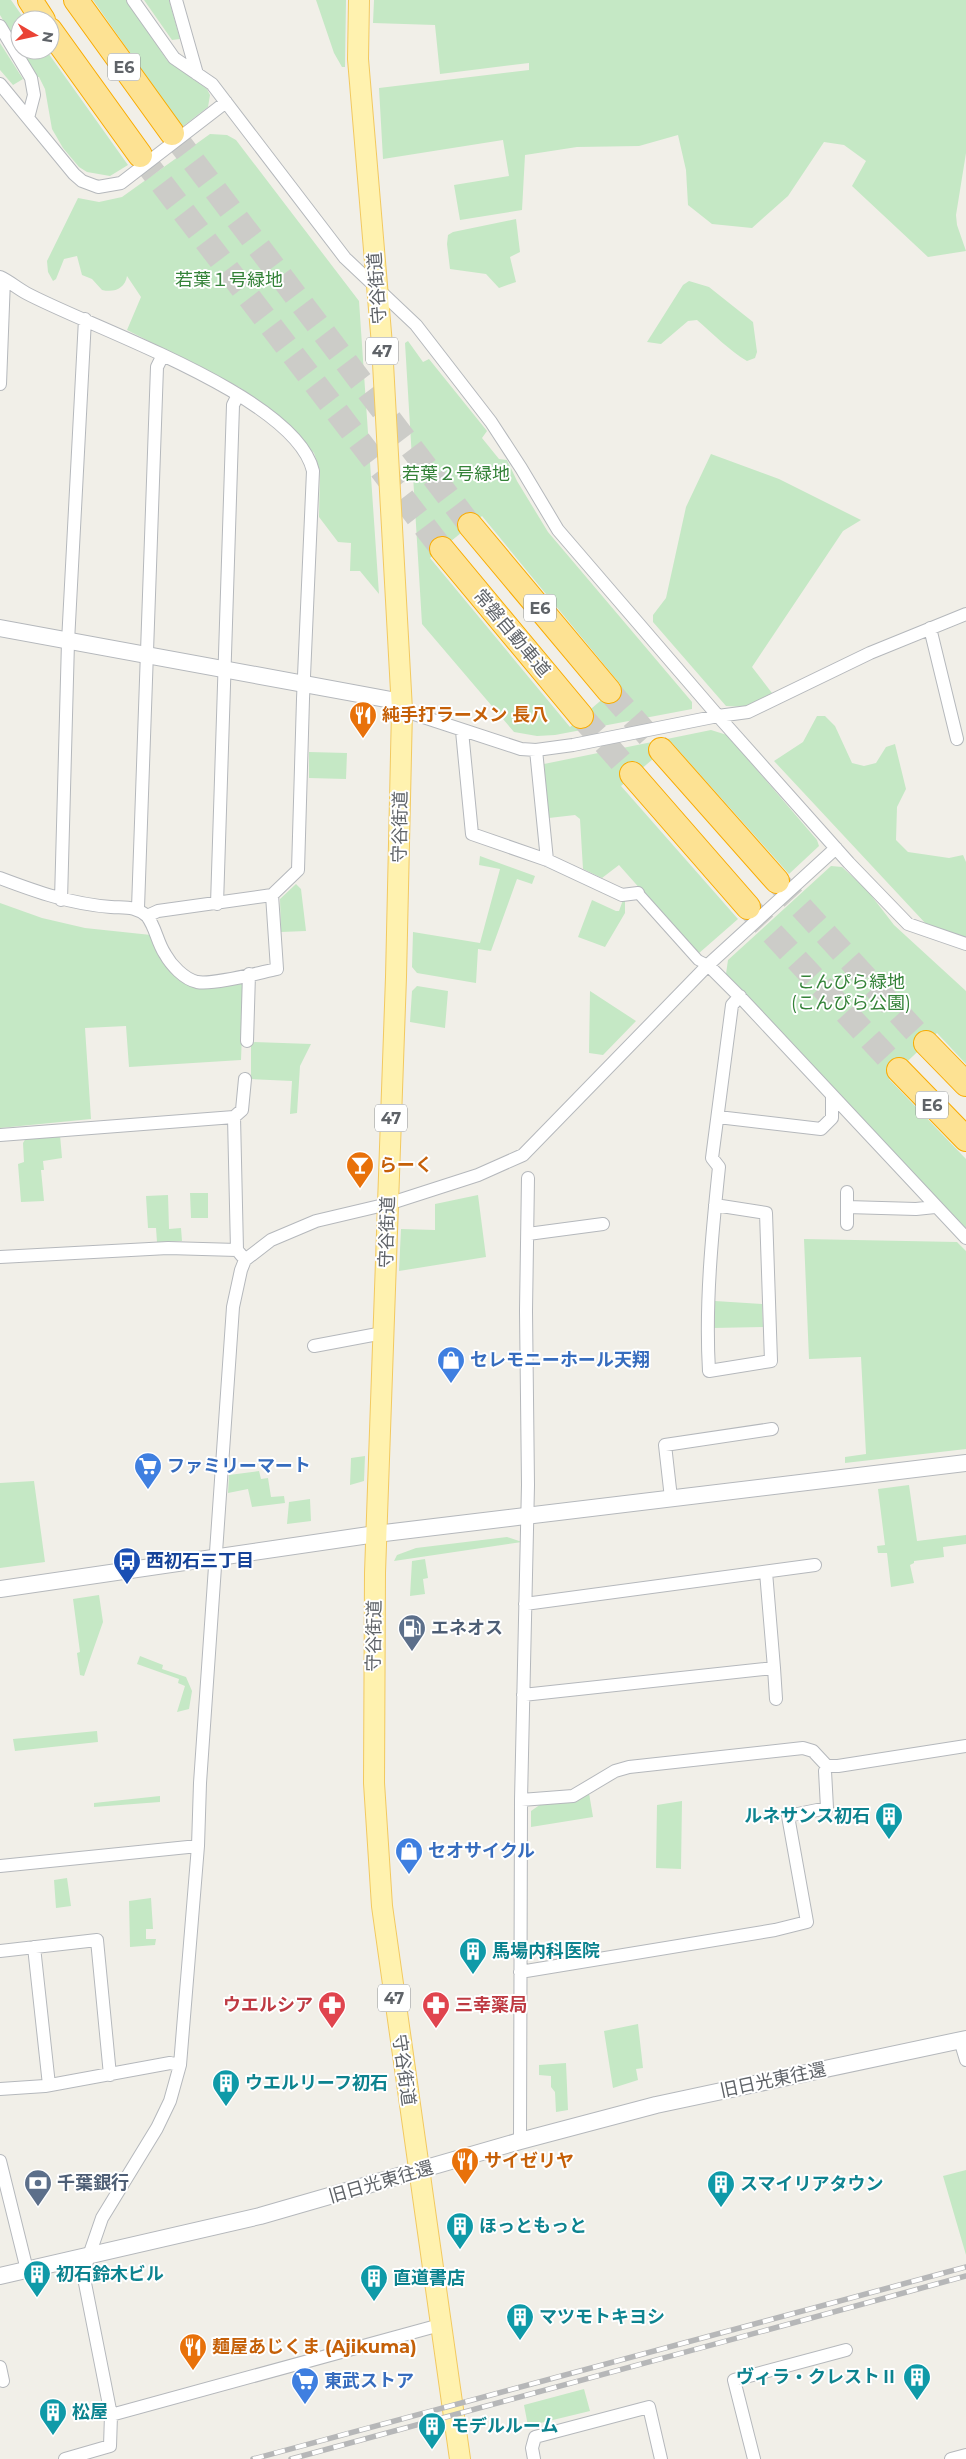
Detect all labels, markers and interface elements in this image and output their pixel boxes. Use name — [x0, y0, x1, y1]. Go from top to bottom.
north arrow — [10, 10, 60, 60]
text: N — [38, 30, 58, 44]
road number: E6 — [108, 54, 140, 80]
street label: 守谷街道 — [364, 251, 390, 325]
park label: 若葉１号緑地 — [175, 269, 283, 291]
road number: 47 — [366, 338, 398, 364]
park label: 若葉２号緑地 — [402, 463, 510, 485]
street label: 常磐自動車道 — [469, 585, 555, 681]
road number: E6 — [524, 594, 556, 622]
restaurant icon: 純手打ラーメン 長八 — [348, 700, 378, 739]
place label: 純手打ラーメン 長八 — [382, 704, 548, 726]
street label: 守谷街道 — [388, 791, 412, 863]
park label: こんぴら緑地 (こんぴら公園) — [791, 971, 911, 1014]
road number: E6 — [916, 1092, 948, 1118]
road number: 47 — [375, 1104, 407, 1132]
bar icon: らーく — [345, 1150, 375, 1189]
place label: らーく — [379, 1154, 433, 1176]
street label: 守谷街道 — [375, 1196, 399, 1268]
shop icon: セレモニーホール天翔 — [436, 1345, 466, 1384]
place label: セレモニーホール天翔 — [470, 1349, 650, 1371]
supermarket icon: ファミリーマート — [133, 1451, 163, 1490]
place label: ファミリーマート — [167, 1455, 311, 1477]
bus stop icon: 西初石三丁目 — [112, 1546, 142, 1585]
place label: 西初石三丁目 — [146, 1550, 254, 1572]
street label: 守谷街道 — [362, 1600, 386, 1672]
fuel station icon: エネオス — [397, 1613, 427, 1652]
place label: エネオス — [431, 1617, 503, 1639]
building icon: ルネサンス初石 — [874, 1801, 904, 1840]
place label: ルネサンス初石 — [744, 1805, 870, 1827]
shop icon: セオサイクル — [394, 1836, 424, 1875]
place label: セオサイクル — [428, 1840, 535, 1862]
building icon: 馬場内科医院 — [458, 1936, 488, 1975]
place label: 馬場内科医院 — [492, 1940, 600, 1962]
road number: 47 — [378, 1985, 410, 2012]
pharmacy icon: ウエルシア — [317, 1990, 347, 2029]
pharmacy icon: 三幸薬局 — [421, 1990, 451, 2029]
place label: ウエルシア — [223, 1994, 313, 2016]
place label: 三幸薬局 — [455, 1994, 527, 2016]
street label: 守谷街道 — [388, 2033, 420, 2107]
street label: 旧日光東往還 — [718, 2058, 828, 2102]
building icon: ウエルリーフ初石 — [211, 2068, 241, 2107]
place label: ウエルリーフ初石 — [245, 2072, 388, 2094]
restaurant icon: サイゼリヤ — [450, 2146, 480, 2185]
place label: サイゼリヤ — [484, 2150, 574, 2172]
street label: 旧日光東往還 — [326, 2157, 436, 2207]
bank icon: 千葉銀行 — [23, 2168, 53, 2207]
building icon: スマイリアタウン — [706, 2169, 736, 2208]
place label: 千葉銀行 — [57, 2172, 129, 2194]
place label: スマイリアタウン — [740, 2173, 883, 2195]
building icon: ほっともっと — [445, 2211, 475, 2250]
place label: ほっともっと — [479, 2215, 587, 2237]
building icon: 初石鈴木ビル — [22, 2259, 52, 2298]
place label: 初石鈴木ビル — [56, 2263, 164, 2285]
building icon: 直道書店 — [359, 2263, 389, 2302]
place label: 直道書店 — [393, 2267, 465, 2289]
building icon: マツモトキヨシ — [505, 2302, 535, 2341]
place label: マツモトキヨシ — [539, 2306, 665, 2328]
restaurant icon: 麺屋あじくま (Ajikuma) — [178, 2332, 208, 2371]
place label: 麺屋あじくま (Ajikuma) — [212, 2336, 417, 2358]
building icon: ヴィラ・クレストⅡ — [902, 2362, 932, 2401]
supermarket icon: 東武ストア — [290, 2366, 320, 2405]
place label: ヴィラ・クレストⅡ — [736, 2366, 898, 2388]
place label: 東武ストア — [324, 2370, 414, 2392]
building icon: 松屋 — [38, 2397, 68, 2436]
place label: 松屋 — [72, 2401, 108, 2423]
building icon: モデルルーム — [417, 2411, 447, 2450]
place label: モデルルーム — [451, 2415, 558, 2437]

